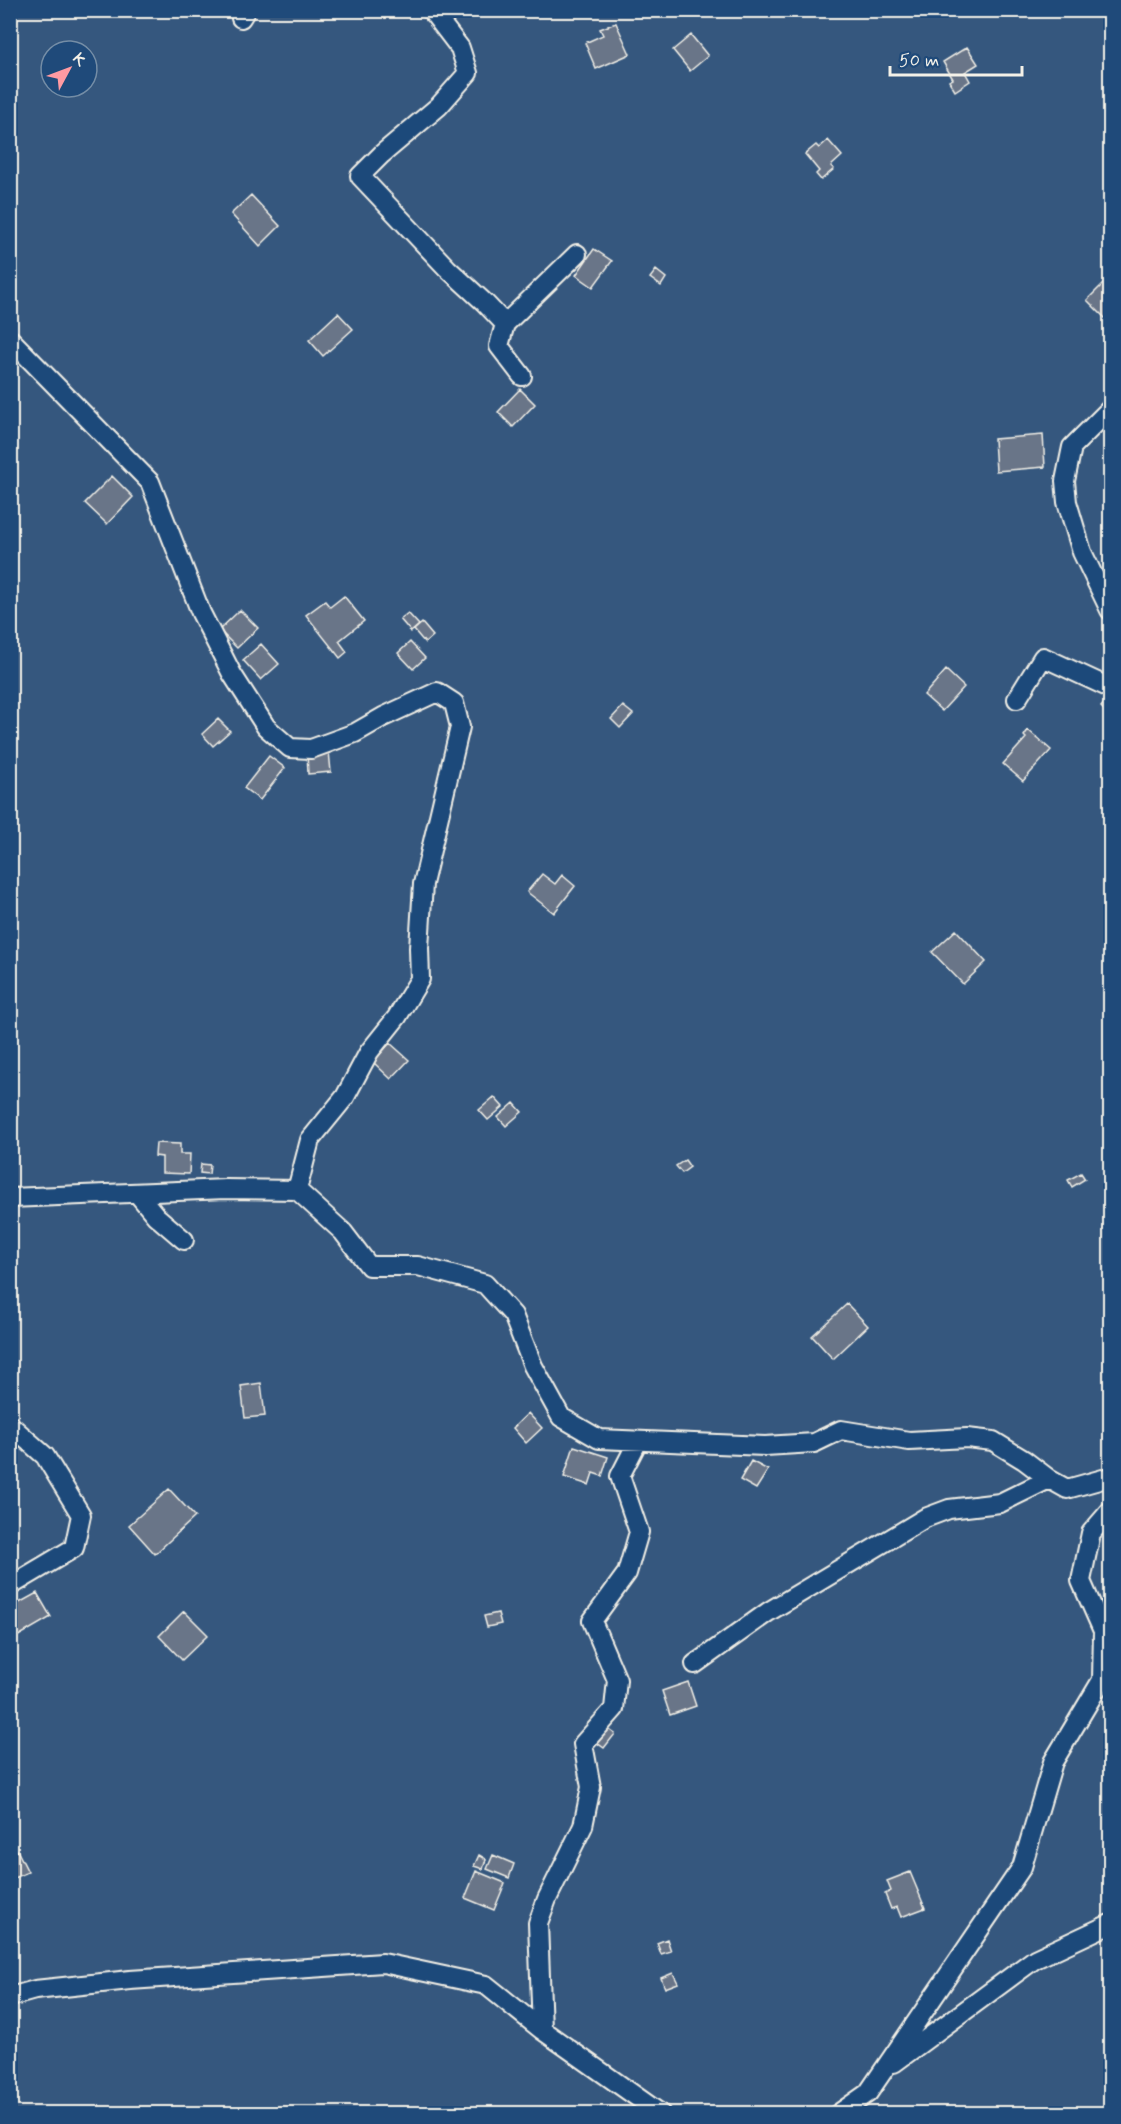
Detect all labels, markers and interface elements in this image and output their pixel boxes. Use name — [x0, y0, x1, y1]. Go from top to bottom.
north arrow — [39, 39, 99, 99]
scale bar — [890, 39, 1022, 77]
text: K — [68, 49, 91, 72]
text: 50 m — [899, 49, 939, 73]

